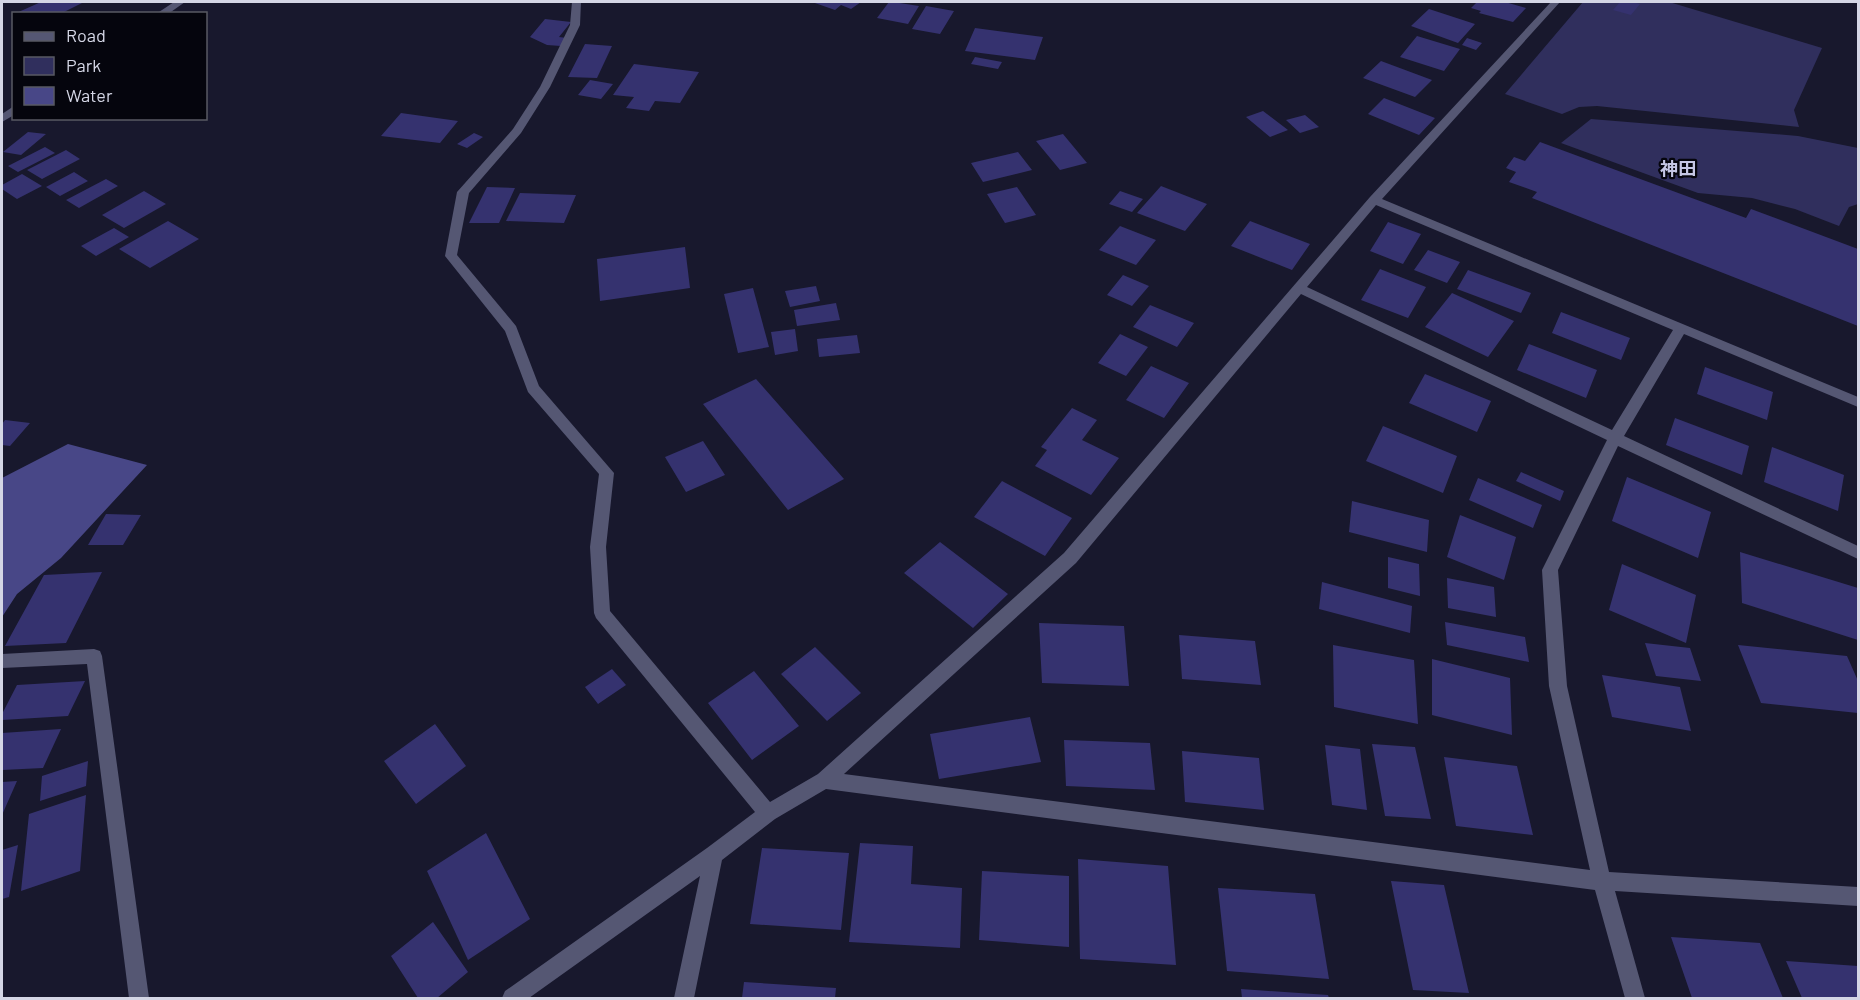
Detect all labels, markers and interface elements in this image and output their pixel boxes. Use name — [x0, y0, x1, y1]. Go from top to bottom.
legend — [12, 12, 207, 120]
text: Road — [66, 24, 106, 46]
text: Park — [66, 54, 101, 76]
text: Water — [66, 84, 113, 106]
district label: 神田 — [1660, 157, 1696, 179]

